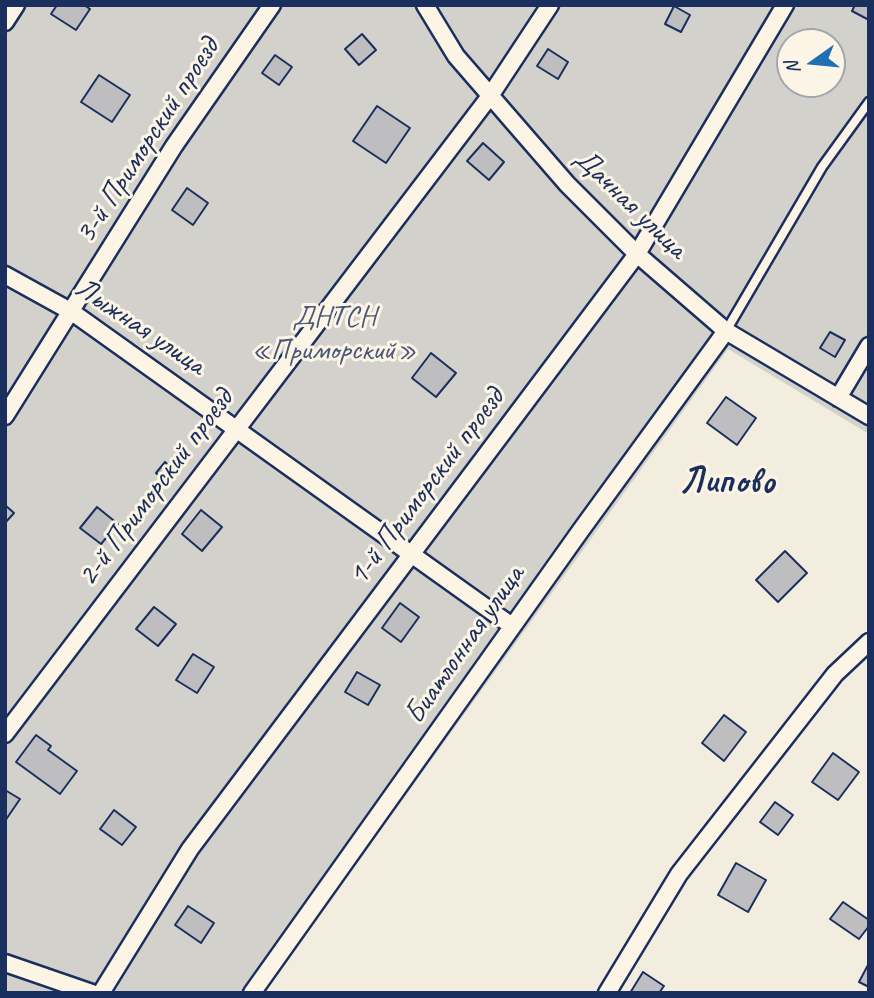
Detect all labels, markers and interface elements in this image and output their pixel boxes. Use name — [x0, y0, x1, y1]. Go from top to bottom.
north arrow — [776, 28, 846, 98]
street label: 3-й Приморский проезд — [68, 32, 228, 250]
text: N — [780, 59, 806, 77]
street label: Дачная улица — [566, 141, 694, 267]
street label: Лыжная улица — [68, 270, 212, 384]
park label: ДНТСН «Приморский» — [251, 299, 417, 370]
street label: 1-й Приморский проезд — [341, 381, 513, 593]
street label: 2-й Приморский проезд — [70, 382, 242, 594]
district label: Липово — [679, 460, 775, 504]
street label: Биатлонная улица — [397, 559, 533, 731]

